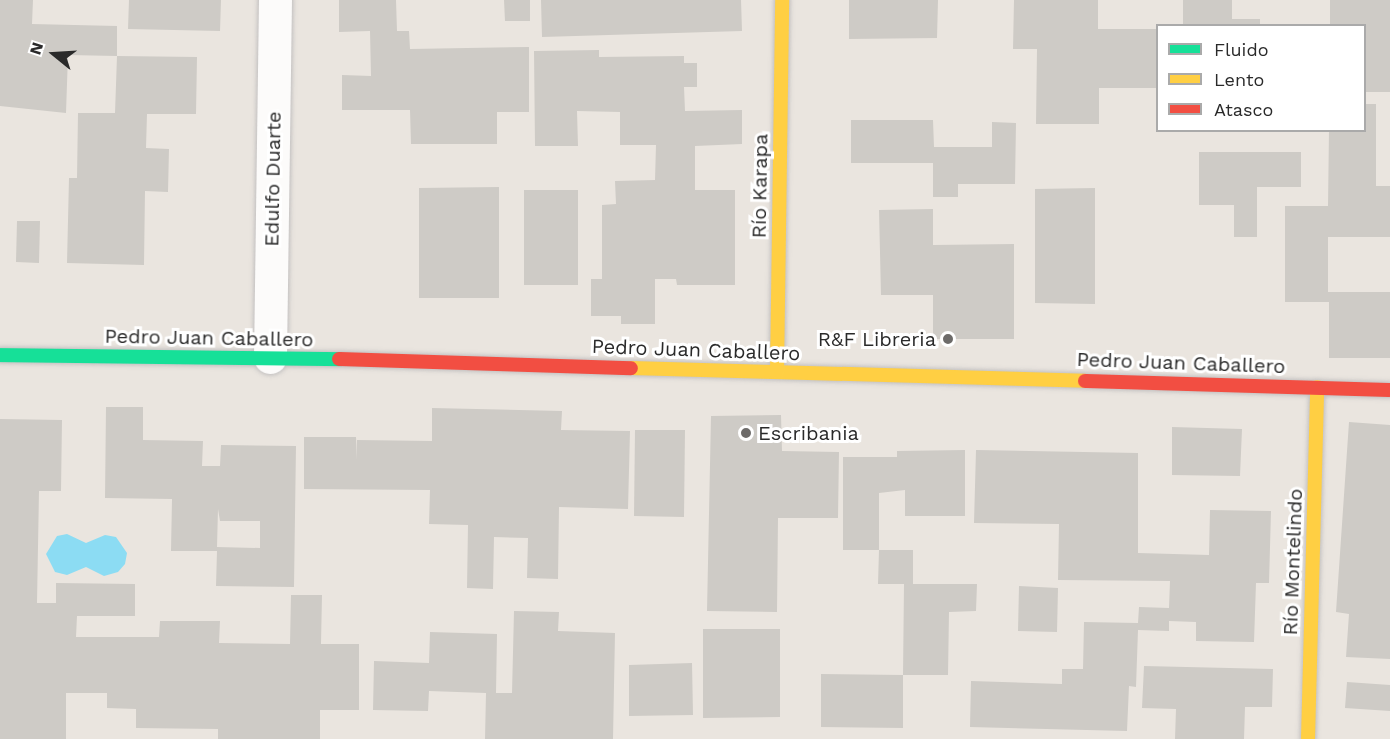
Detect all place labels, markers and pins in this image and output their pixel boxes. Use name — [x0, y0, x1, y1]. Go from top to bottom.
place label: R&F Libreria — [817, 327, 936, 351]
marker: R&F Libreria — [941, 332, 955, 346]
place label: Escribania — [758, 421, 859, 445]
marker: Escribania — [739, 426, 753, 440]

